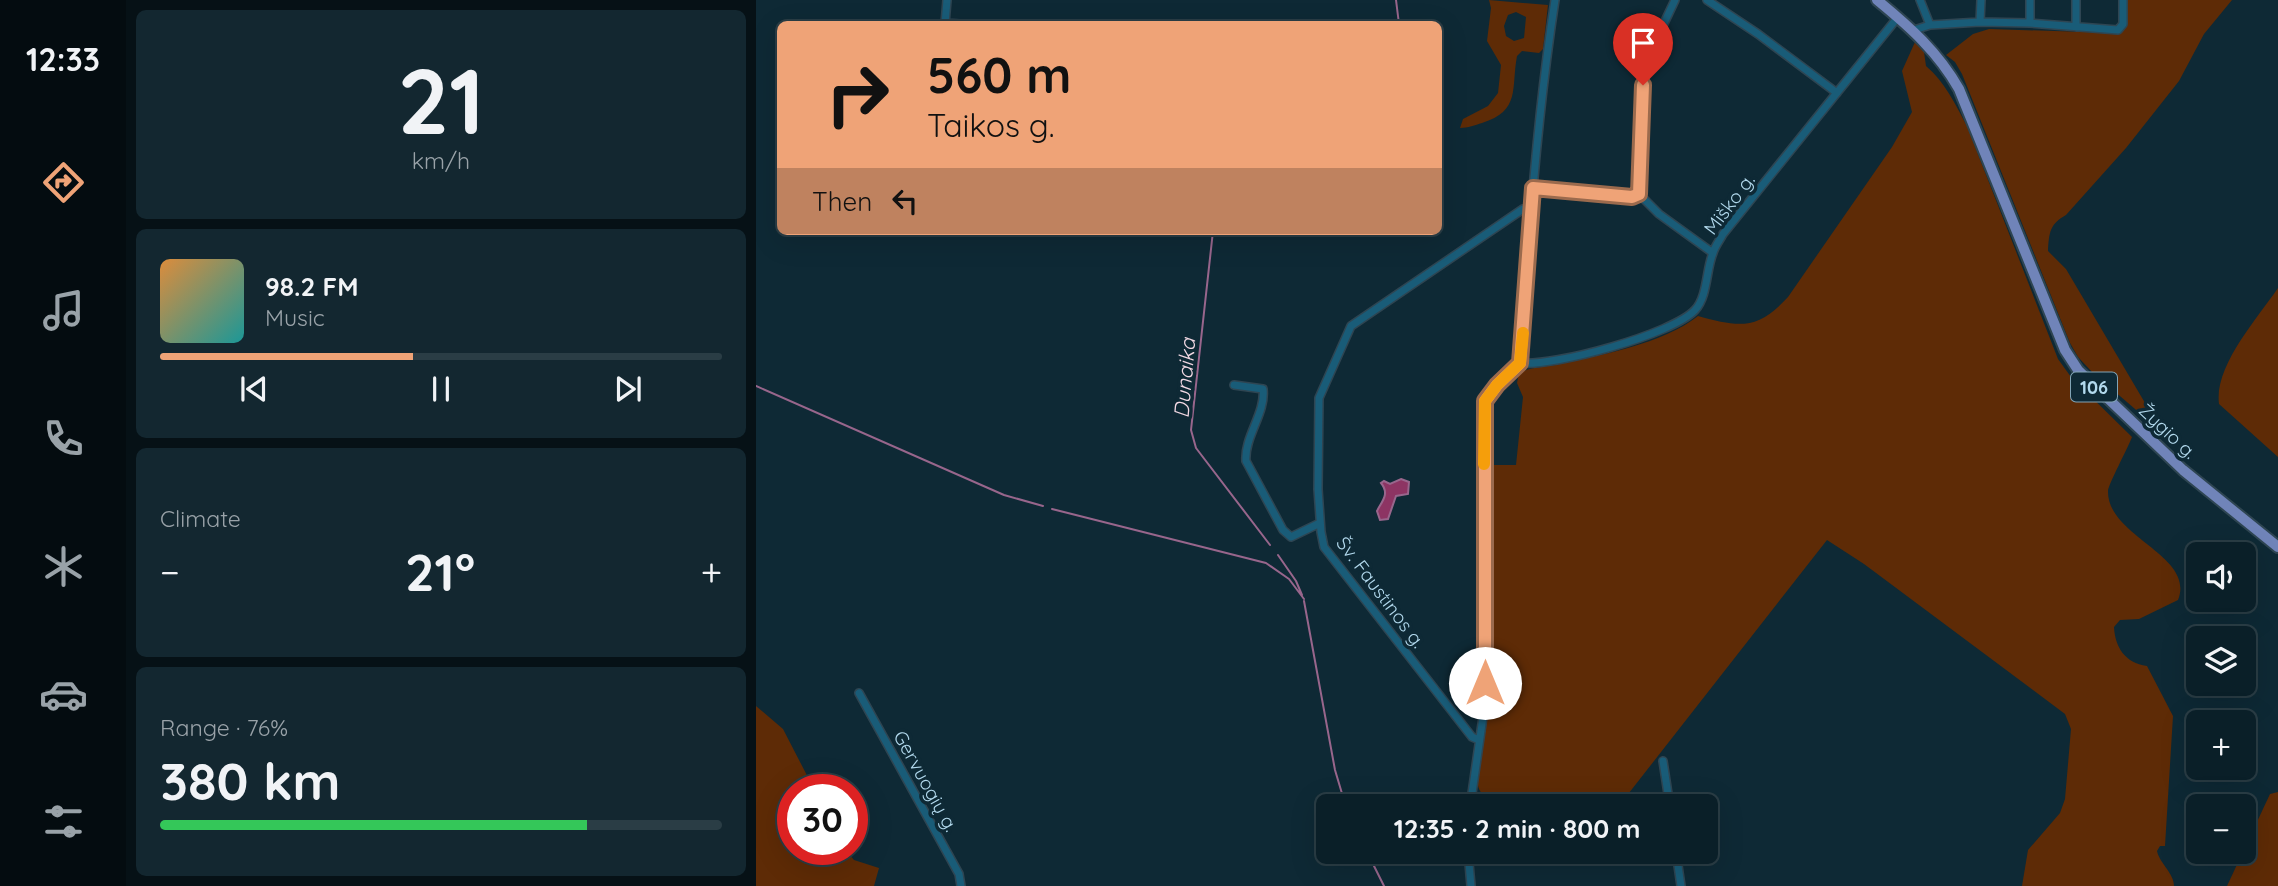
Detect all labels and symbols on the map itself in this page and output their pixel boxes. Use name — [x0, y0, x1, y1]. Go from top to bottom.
pin — [1613, 13, 1673, 85]
street label: Miško g. — [1698, 169, 1760, 239]
water label: Dunaika — [1168, 336, 1201, 419]
road number: 106 — [2071, 372, 2117, 402]
street label: Žygio g. — [2134, 398, 2202, 464]
street label: Šv. Faustinos g. — [1331, 532, 1431, 652]
position arrow — [1448, 646, 1522, 720]
street label: Gervuogių g. — [888, 726, 964, 836]
speed limit sign: 30 — [777, 774, 868, 865]

